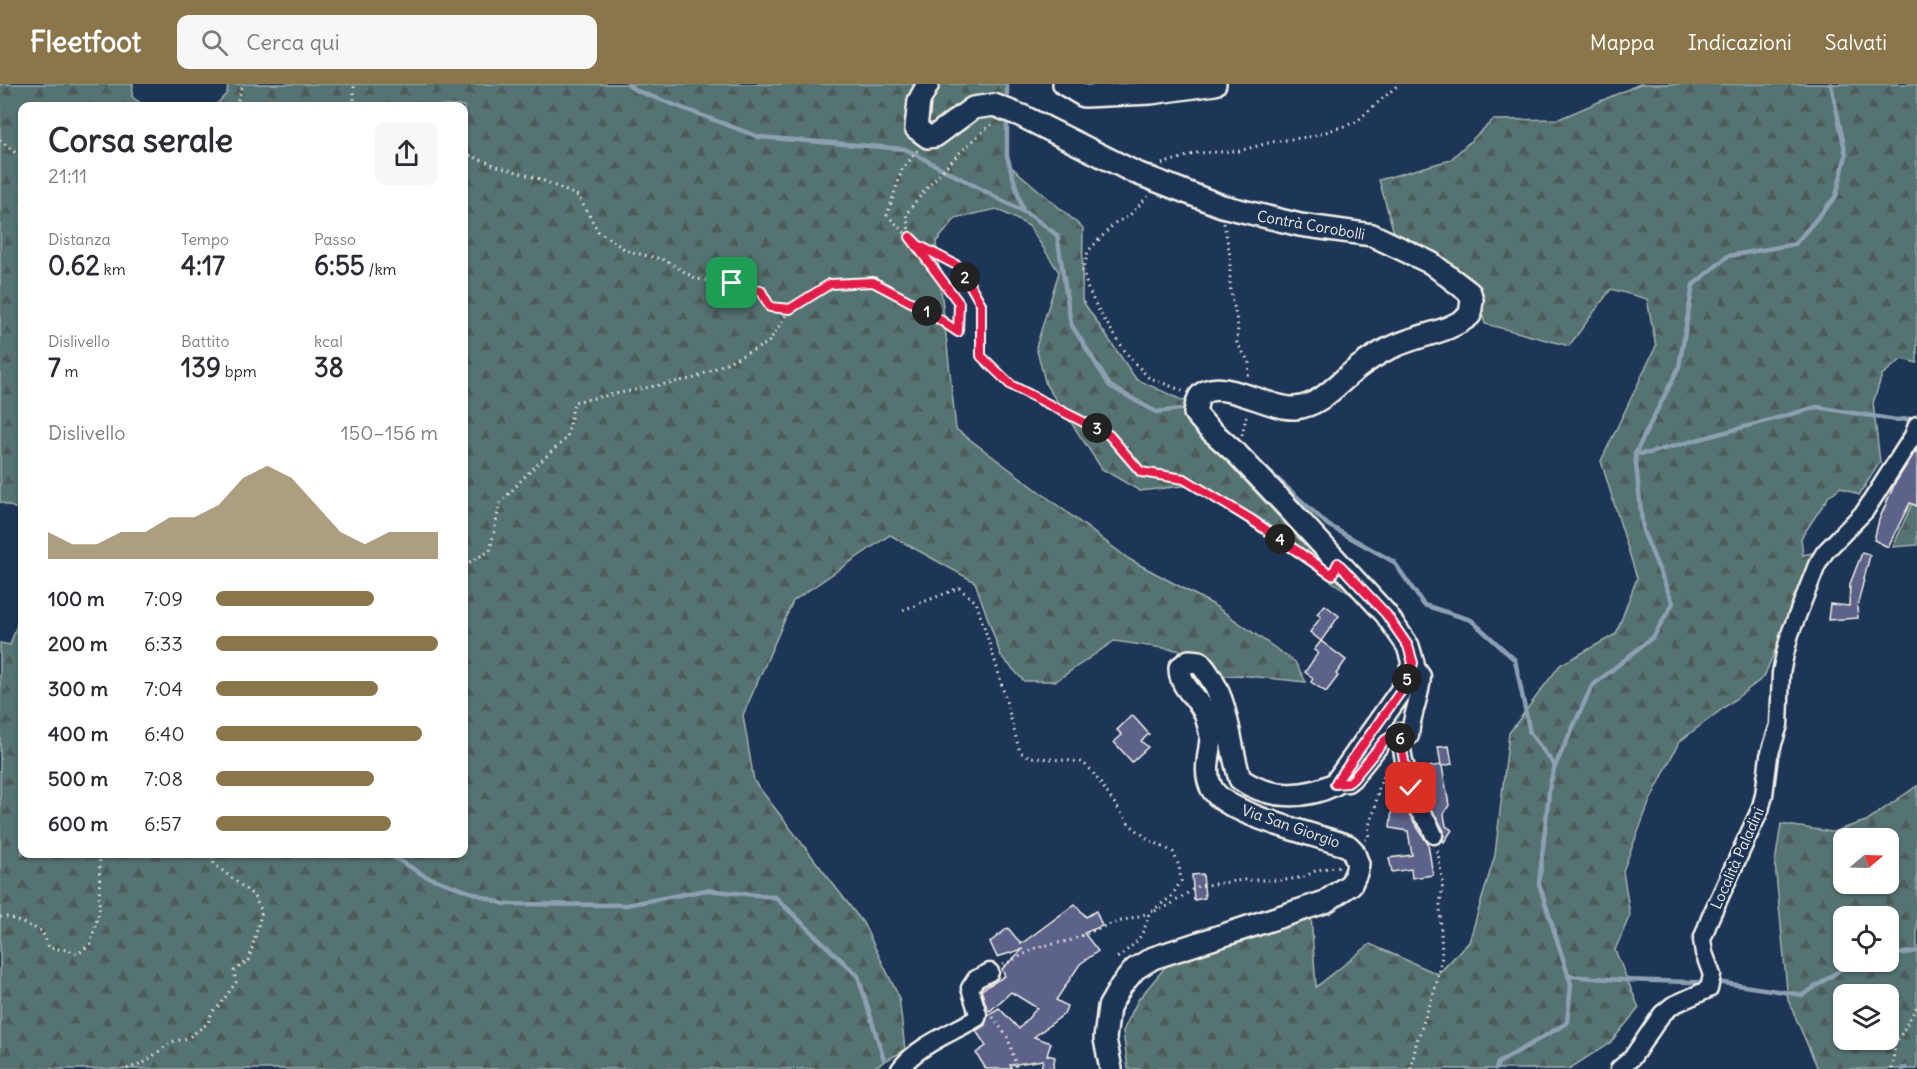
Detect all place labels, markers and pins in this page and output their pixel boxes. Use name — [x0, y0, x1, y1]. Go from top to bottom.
pin — [706, 257, 757, 308]
pin: 2 — [950, 262, 980, 292]
pin: 1 — [912, 296, 942, 326]
pin: 3 — [1082, 413, 1112, 443]
pin: 4 — [1265, 524, 1295, 554]
pin: 5 — [1392, 664, 1422, 694]
pin: 6 — [1385, 723, 1415, 753]
pin — [1385, 762, 1436, 813]

